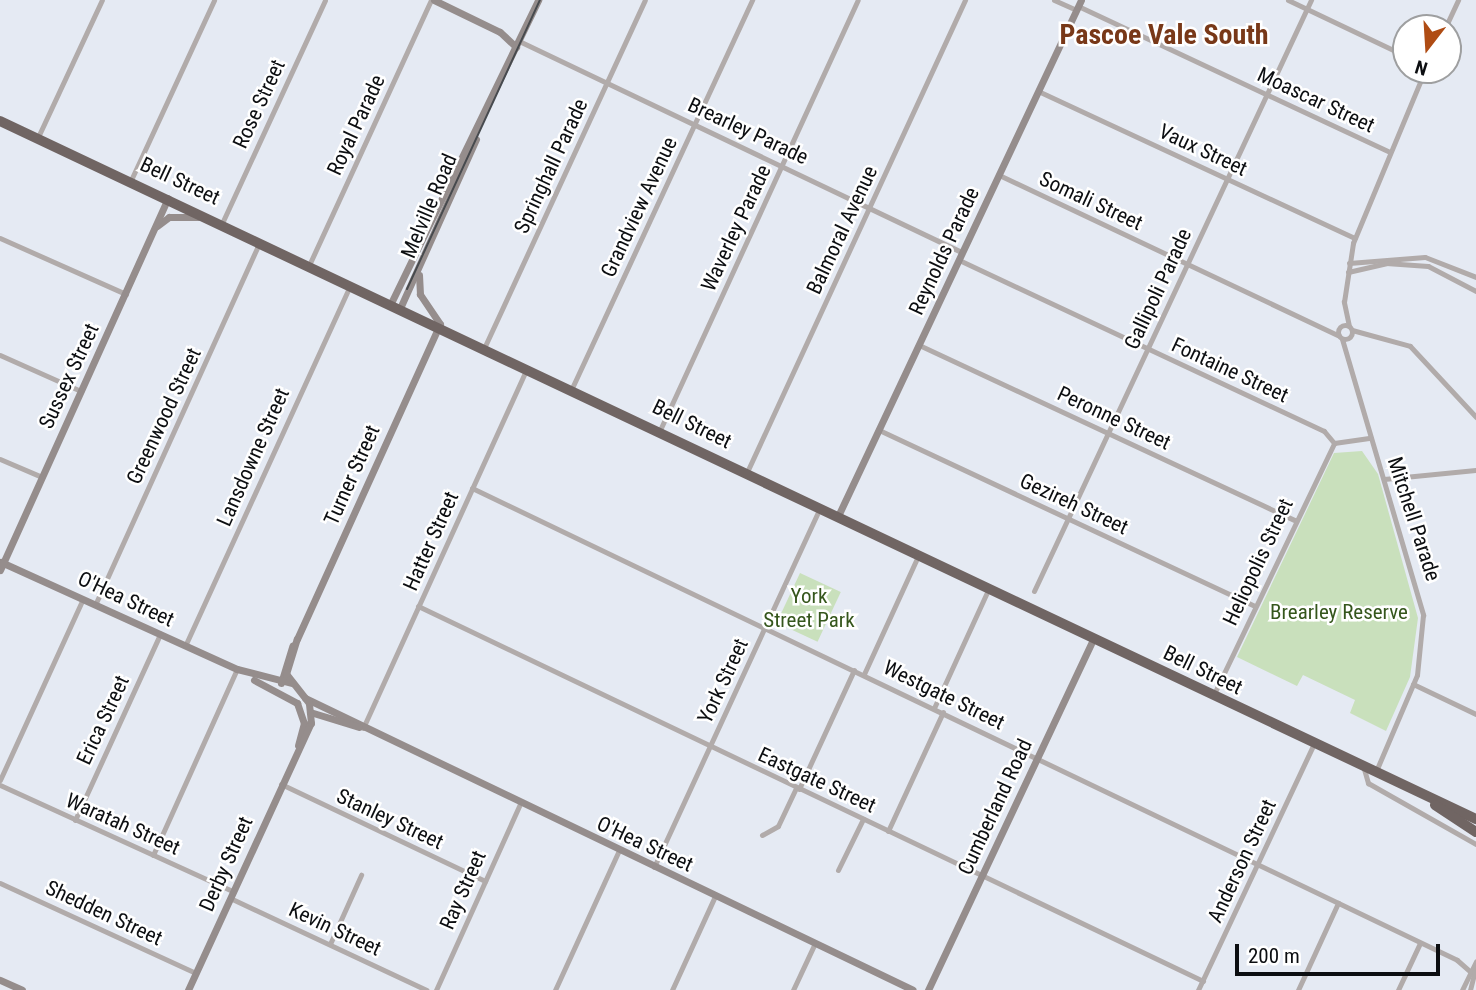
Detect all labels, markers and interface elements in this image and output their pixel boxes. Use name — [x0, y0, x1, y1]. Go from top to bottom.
north arrow — [1392, 14, 1462, 84]
district label: Pascoe Vale South — [1059, 18, 1269, 52]
text: N — [1412, 55, 1430, 80]
street label: Rose Street — [227, 56, 291, 152]
street label: Moascar Street — [1253, 62, 1379, 138]
street label: Royal Parade — [322, 71, 390, 179]
street label: Brearley Parade — [684, 92, 812, 170]
street label: Springhall Parade — [509, 95, 593, 237]
street label: Vaux Street — [1155, 119, 1251, 181]
street label: Grandview Avenue — [596, 133, 682, 281]
street label: Melville Road — [396, 150, 462, 262]
street label: Bell Street — [136, 152, 224, 210]
street label: Waverley Parade — [696, 161, 776, 295]
street label: Balmoral Avenue — [801, 162, 883, 298]
street label: Somali Street — [1035, 166, 1147, 236]
street label: Reynolds Parade — [903, 183, 985, 319]
street label: Gallipoli Parade — [1119, 225, 1197, 353]
street label: Sussex Street — [34, 319, 104, 433]
street label: Fontaine Street — [1168, 332, 1292, 408]
street label: Greenwood Street — [121, 344, 207, 488]
street label: Peronne Street — [1053, 381, 1175, 455]
street label: Lansdowne Street — [211, 384, 295, 530]
street label: Bell Street — [648, 394, 736, 454]
street label: Turner Street — [319, 421, 385, 529]
street label: Mitchell Parade — [1382, 454, 1446, 584]
street label: Gezireh Street — [1016, 468, 1132, 540]
street label: Hatter Street — [398, 488, 464, 594]
street label: Heliopolis Street — [1218, 495, 1298, 629]
street label: O'Hea Street — [74, 566, 178, 632]
park label: York Street Park — [763, 583, 855, 633]
park label: Brearley Reserve — [1270, 599, 1408, 625]
street label: York Street — [692, 635, 754, 727]
street label: Bell Street — [1159, 640, 1247, 700]
street label: Westgate Street — [879, 655, 1009, 735]
street label: Erica Street — [71, 671, 135, 769]
street label: Cumberland Road — [953, 735, 1037, 879]
street label: Eastgate Street — [754, 742, 880, 818]
street label: Stanley Street — [333, 783, 447, 855]
street label: Waratah Street — [62, 788, 184, 860]
street label: Anderson Street — [1202, 795, 1282, 927]
street label: O'Hea Street — [593, 811, 697, 877]
street label: Derby Street — [194, 813, 258, 915]
street label: Ray Street — [434, 847, 492, 933]
street label: Shedden Street — [42, 875, 166, 951]
street label: Kevin Street — [285, 897, 385, 961]
scale bar — [1238, 930, 1443, 974]
text: 200 m — [1248, 944, 1300, 968]

